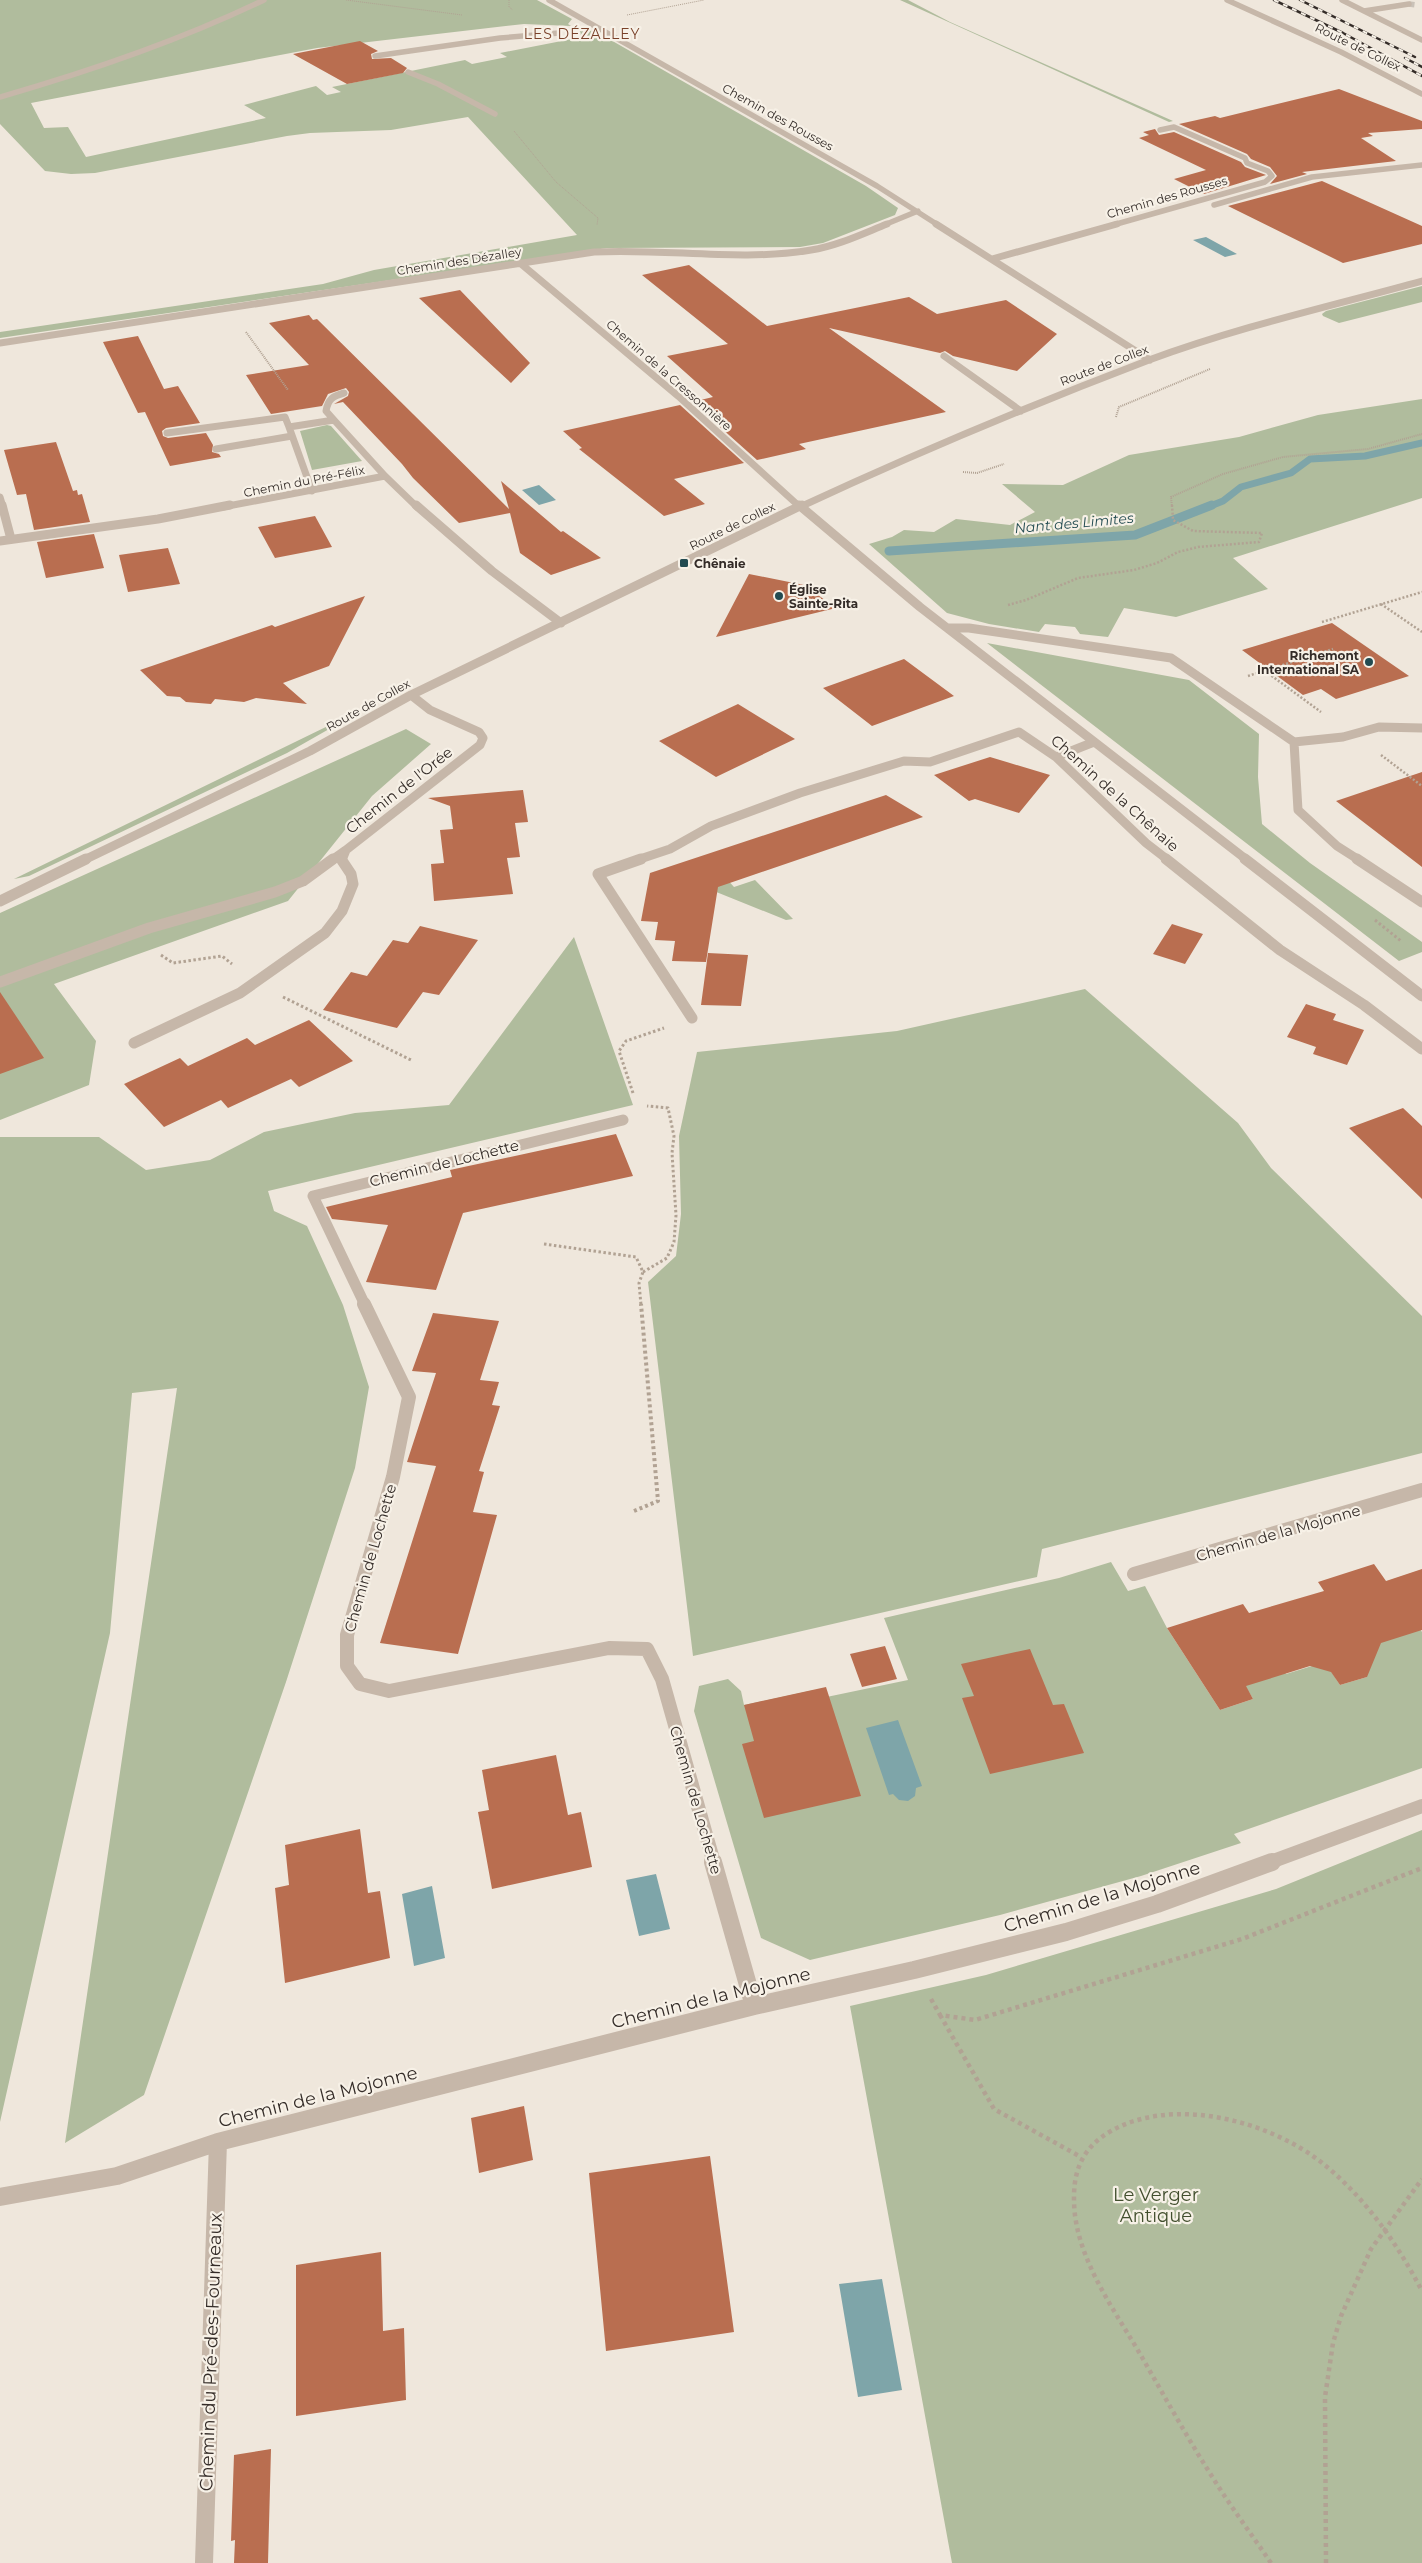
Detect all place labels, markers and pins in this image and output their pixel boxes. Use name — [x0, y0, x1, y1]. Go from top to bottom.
place label: Chênaie — [694, 556, 746, 571]
marker: Chênaie — [678, 557, 690, 569]
place label: Église Sainte-Rita — [789, 582, 858, 611]
marker: Église Sainte-Rita — [773, 590, 785, 602]
place label: Richemont International SA — [1257, 648, 1360, 677]
marker: Richemont International SA — [1363, 656, 1375, 668]

